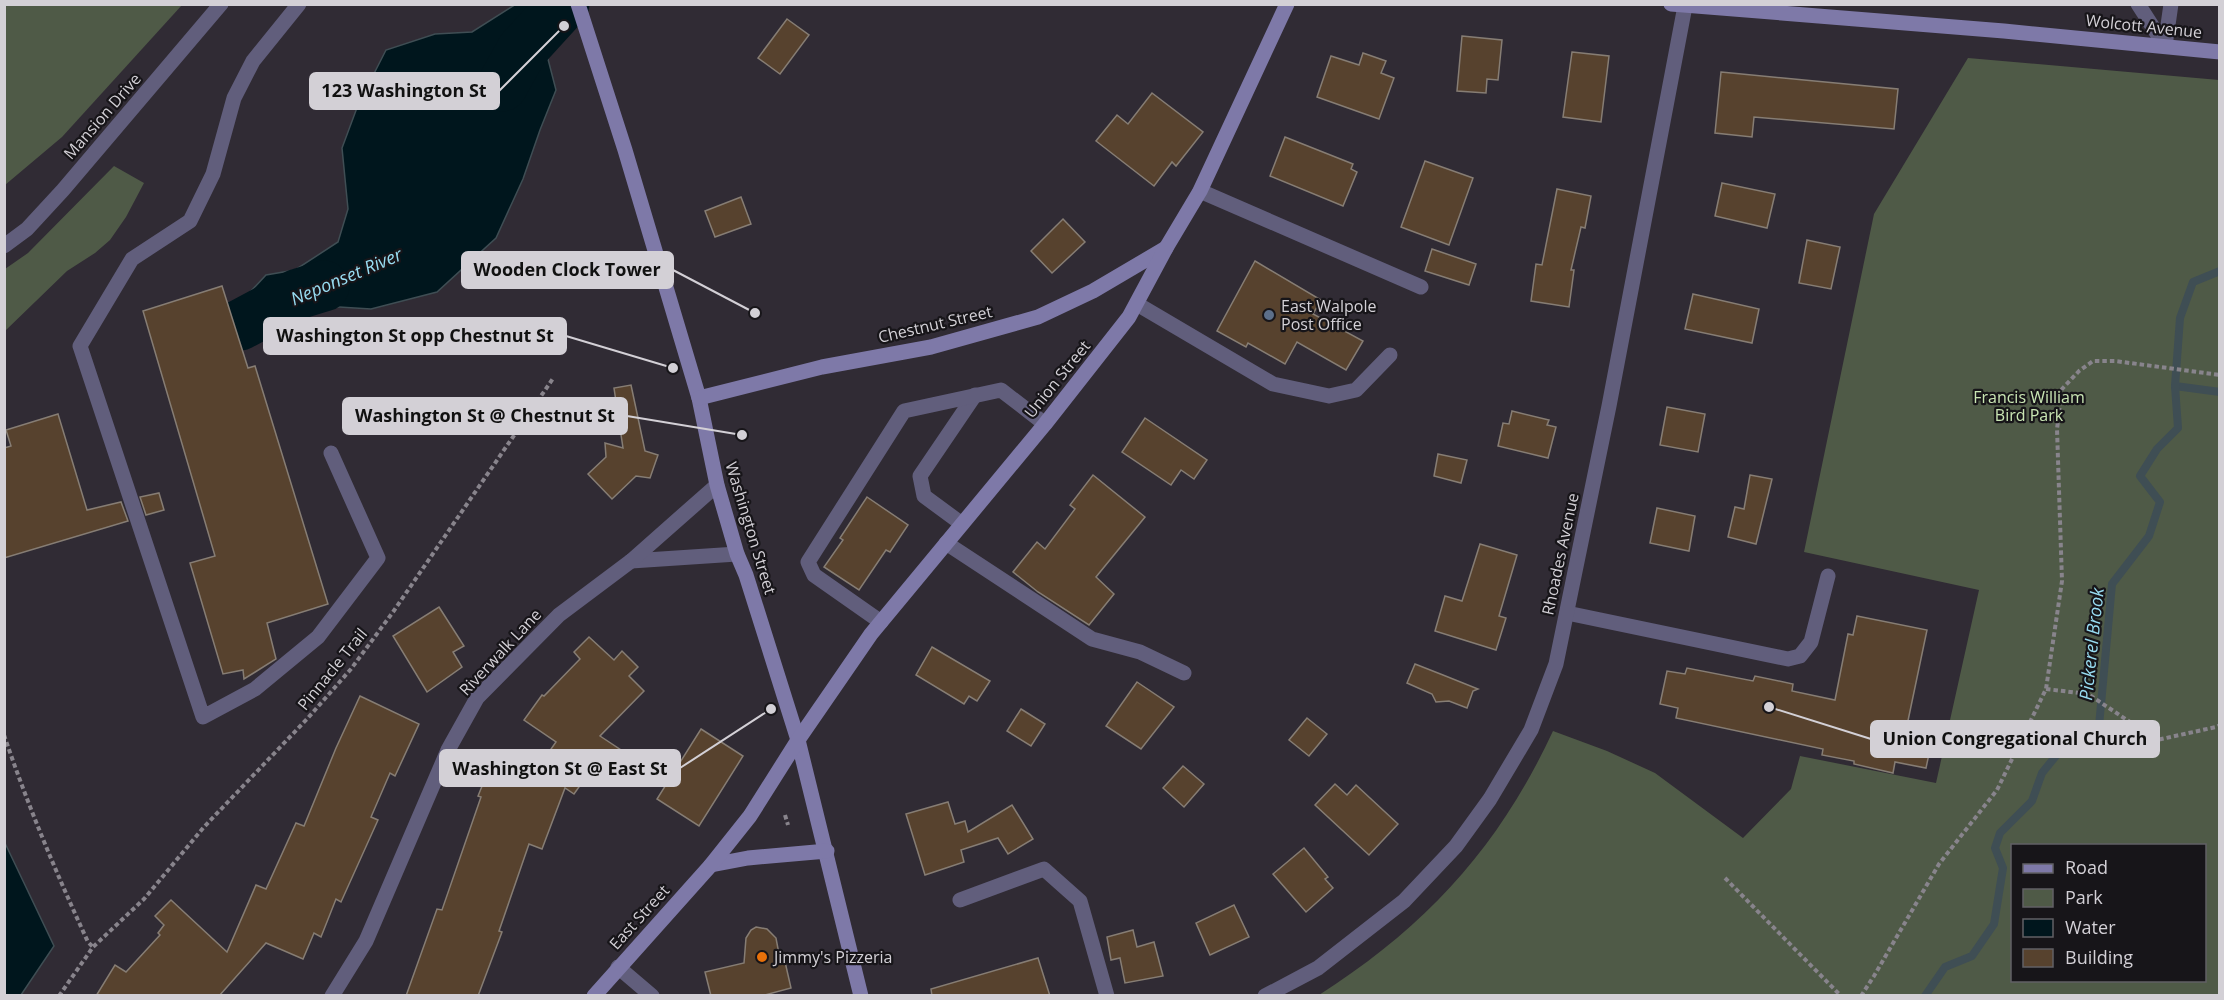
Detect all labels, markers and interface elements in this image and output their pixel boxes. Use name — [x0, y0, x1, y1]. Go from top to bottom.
street label: Wolcott Avenue — [2085, 9, 2203, 43]
street label: Mansion Drive — [58, 68, 146, 164]
callout: 123 Washington St — [310, 73, 499, 109]
text: 123 Washington St — [321, 78, 487, 102]
water label: Neponset River — [287, 241, 406, 310]
callout: Wooden Clock Tower — [462, 252, 673, 288]
text: Wooden Clock Tower — [473, 257, 661, 281]
place label: East Walpole Post Office — [1281, 295, 1376, 335]
street label: Chestnut Street — [876, 300, 994, 348]
marker: East Walpole Post Office — [1262, 308, 1276, 322]
callout: Washington St opp Chestnut St — [264, 318, 566, 354]
text: Washington St opp Chestnut St — [276, 323, 554, 347]
street label: Union Street — [1019, 335, 1095, 422]
park label: Francis William Bird Park — [1973, 386, 2085, 426]
callout: Washington St @ Chestnut St — [343, 398, 627, 434]
text: Washington St @ Chestnut St — [355, 403, 615, 427]
street label: Washington Street — [720, 459, 782, 597]
street label: Rhoades Avenue — [1536, 491, 1584, 617]
water label: Pickerel Brook — [2073, 585, 2109, 701]
street label: Riverwalk Lane — [454, 604, 546, 700]
street label: Pinnacle Trail — [292, 623, 372, 715]
callout: Union Congregational Church — [1871, 721, 2159, 757]
text: Union Congregational Church — [1883, 726, 2147, 750]
callout: Washington St @ East St — [440, 750, 680, 786]
text: Washington St @ East St — [452, 756, 668, 780]
legend — [2011, 844, 2206, 982]
text: Road — [2065, 855, 2108, 879]
street label: East Street — [604, 880, 674, 954]
text: Park — [2065, 885, 2103, 909]
text: Water — [2065, 915, 2116, 939]
text: Building — [2065, 945, 2133, 969]
place label: Jimmy's Pizzeria — [772, 946, 892, 968]
marker: Jimmy's Pizzeria — [755, 950, 769, 964]

